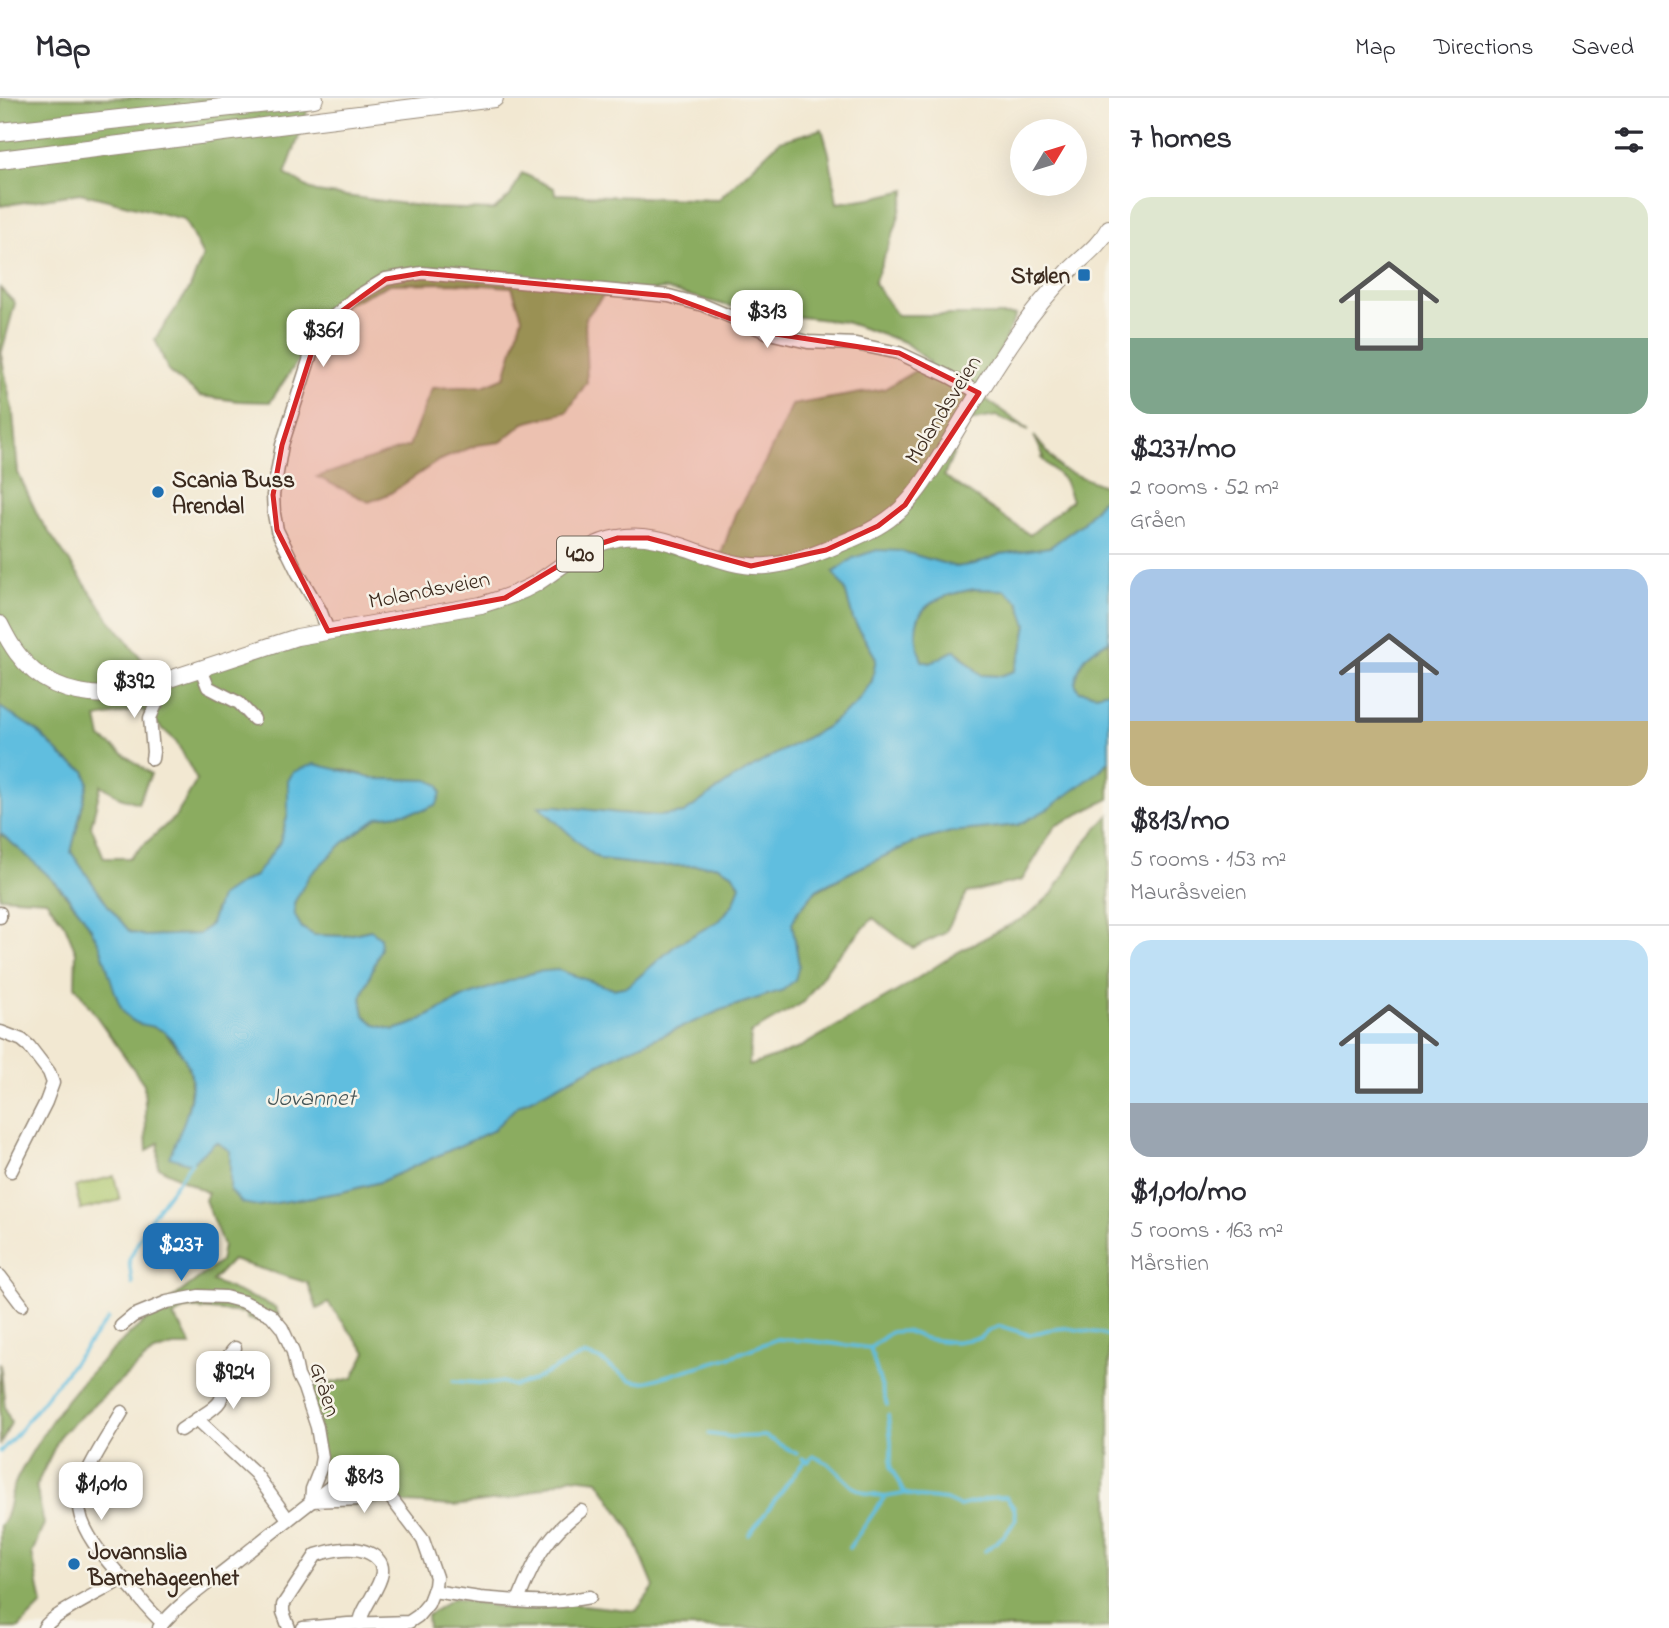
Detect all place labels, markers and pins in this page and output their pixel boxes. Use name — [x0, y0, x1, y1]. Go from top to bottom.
place label: Stølen — [1011, 261, 1070, 294]
marker: Stølen — [1076, 267, 1092, 283]
pin: $313 — [726, 290, 808, 350]
pin: $361 — [282, 310, 364, 369]
place label: Scania Buss Arendal — [172, 465, 295, 524]
marker: Scania Buss Arendal — [150, 484, 166, 500]
pin: $392 — [93, 660, 175, 720]
pin: $237 — [140, 1224, 222, 1283]
pin: $924 — [192, 1352, 274, 1411]
pin: $813 — [323, 1456, 405, 1515]
pin: $1,010 — [44, 1462, 158, 1522]
place label: Jovannslia Barnehageenhet — [87, 1537, 240, 1598]
marker: Jovannslia Barnehageenhet — [66, 1556, 82, 1572]

